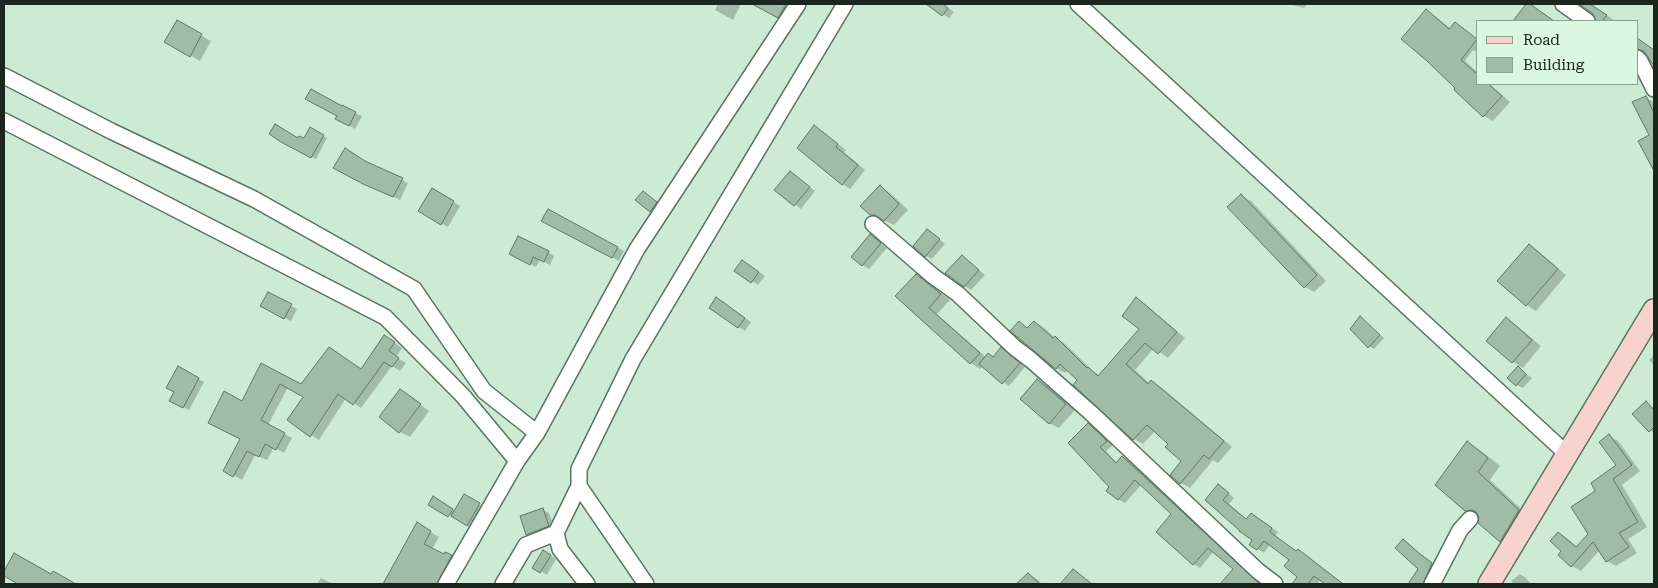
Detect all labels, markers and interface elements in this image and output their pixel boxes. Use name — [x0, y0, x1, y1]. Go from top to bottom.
legend — [1476, 20, 1638, 85]
text: Road — [1523, 31, 1560, 49]
text: Building — [1523, 56, 1584, 74]

